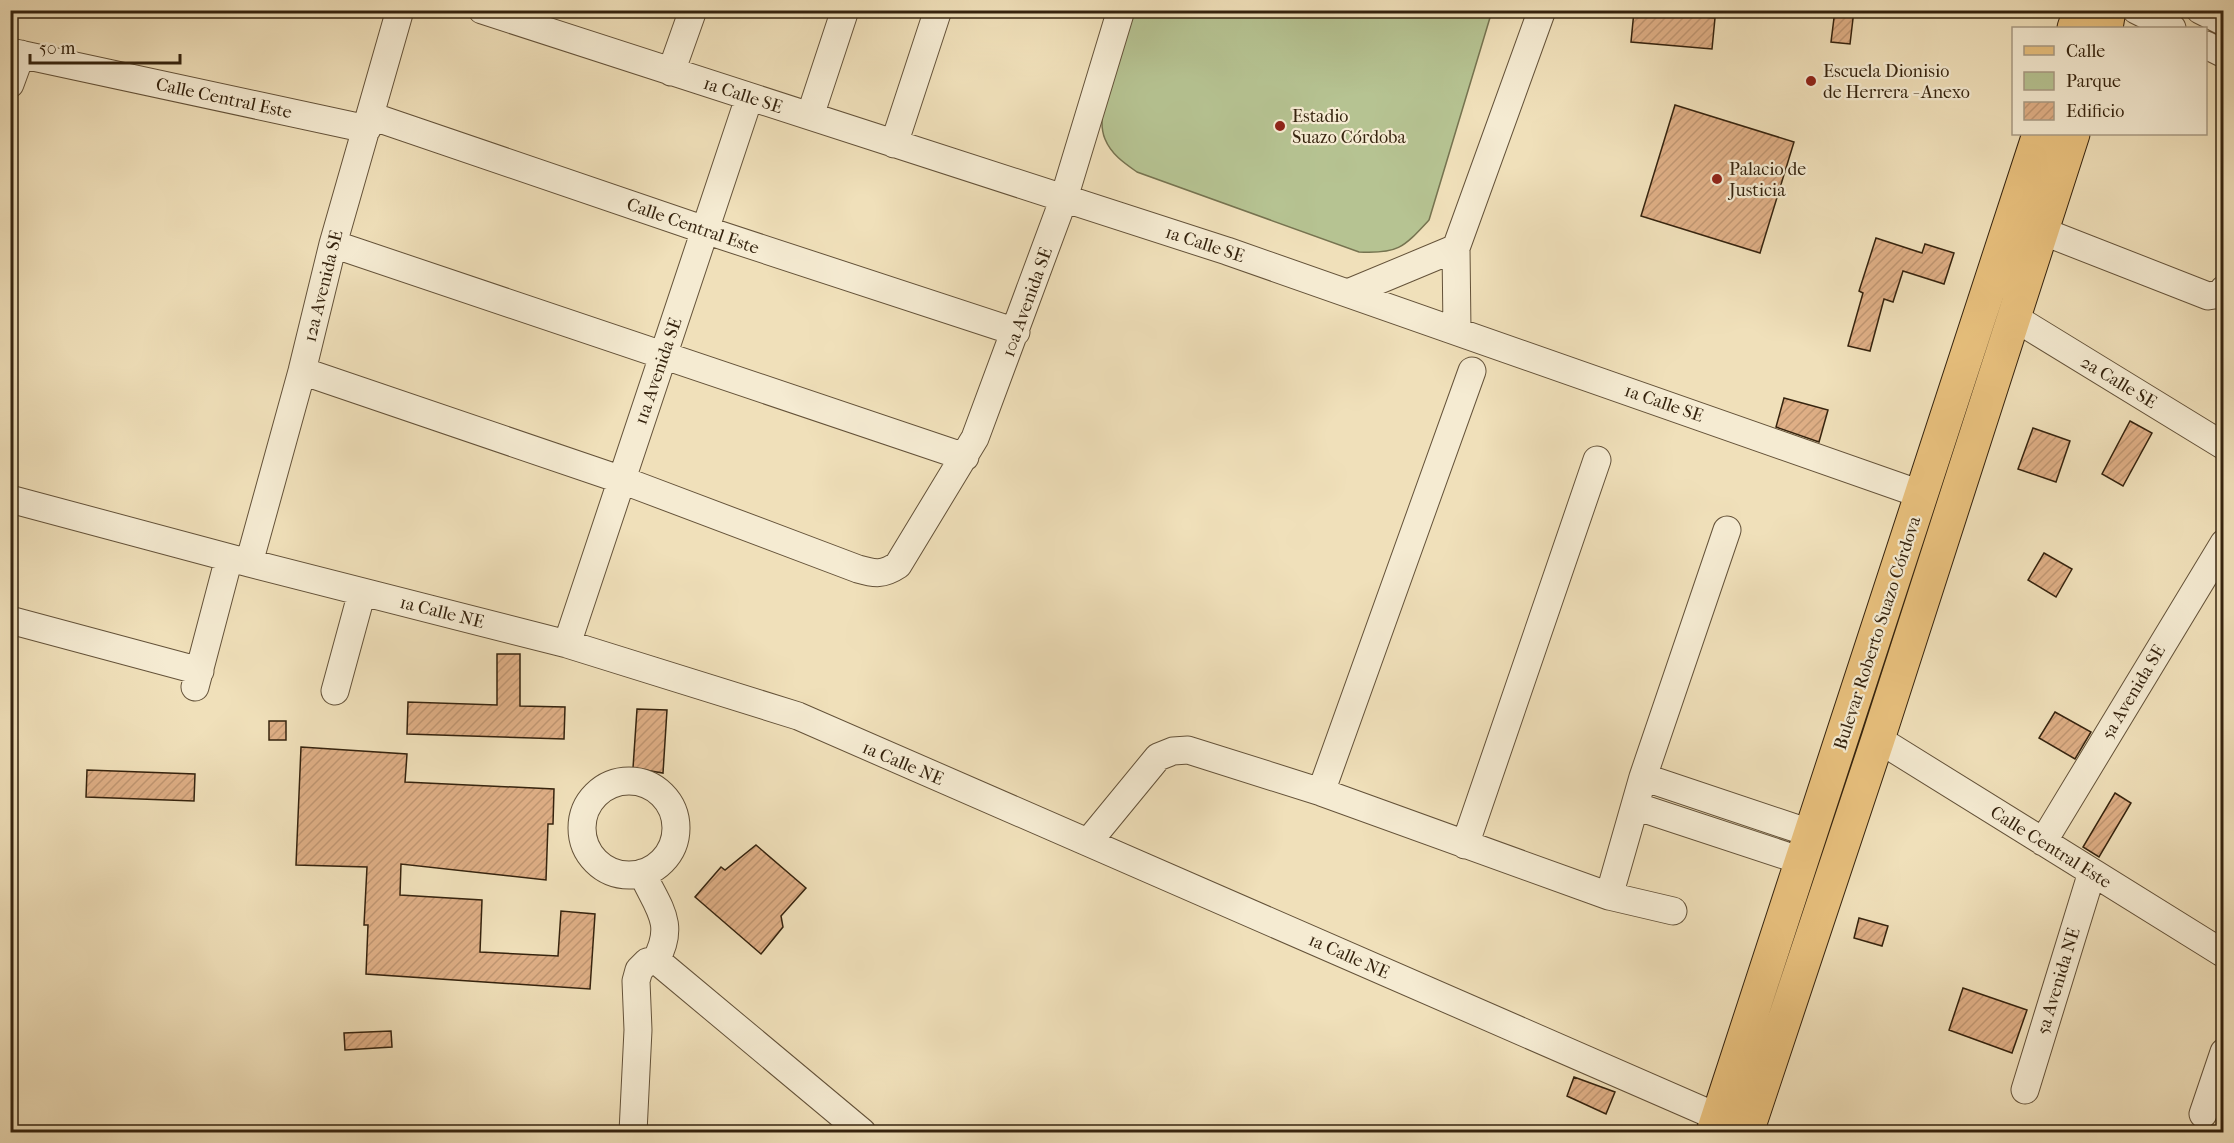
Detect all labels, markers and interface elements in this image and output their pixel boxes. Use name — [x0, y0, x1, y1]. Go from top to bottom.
scale bar — [30, 27, 180, 65]
legend — [2012, 27, 2207, 135]
text: 50 m — [39, 38, 76, 59]
text: Calle — [2066, 41, 2105, 62]
place label: Escuela Dionisio de Herrera - Anexo — [1823, 61, 1970, 103]
text: Parque — [2066, 71, 2121, 92]
street label: 1a Calle SE — [701, 73, 785, 118]
street label: Calle Central Este — [154, 74, 294, 123]
marker: Escuela Dionisio de Herrera - Anexo — [1804, 74, 1818, 88]
text: Edificio — [2066, 101, 2124, 122]
place label: Estadio Suazo Córdoba — [1292, 106, 1407, 148]
marker: Estadio Suazo Córdoba — [1273, 119, 1287, 133]
place label: Palacio de Justicia — [1727, 159, 1806, 201]
marker: Palacio de Justicia — [1710, 172, 1724, 186]
street label: Calle Central Este — [624, 194, 762, 259]
street label: 1a Calle SE — [1163, 222, 1247, 267]
street label: 12a Avenida SE — [299, 228, 348, 344]
street label: 10a Avenida SE — [998, 244, 1057, 360]
street label: 11a Avenida SE — [630, 315, 687, 427]
street label: 2a Calle SE — [2077, 352, 2160, 413]
street label: 1a Calle SE — [1622, 380, 1706, 427]
street label: Bulevar Roberto Suazo Córdova — [1830, 513, 1925, 753]
street label: 1a Calle NE — [397, 592, 486, 633]
street label: 5a Avenida SE — [2097, 641, 2170, 743]
street label: 1a Calle NE — [859, 737, 947, 790]
street label: Calle Central Este — [1986, 802, 2115, 893]
street label: 5a Avenida NE — [2032, 925, 2085, 1037]
street label: 1a Calle NE — [1305, 929, 1392, 984]

